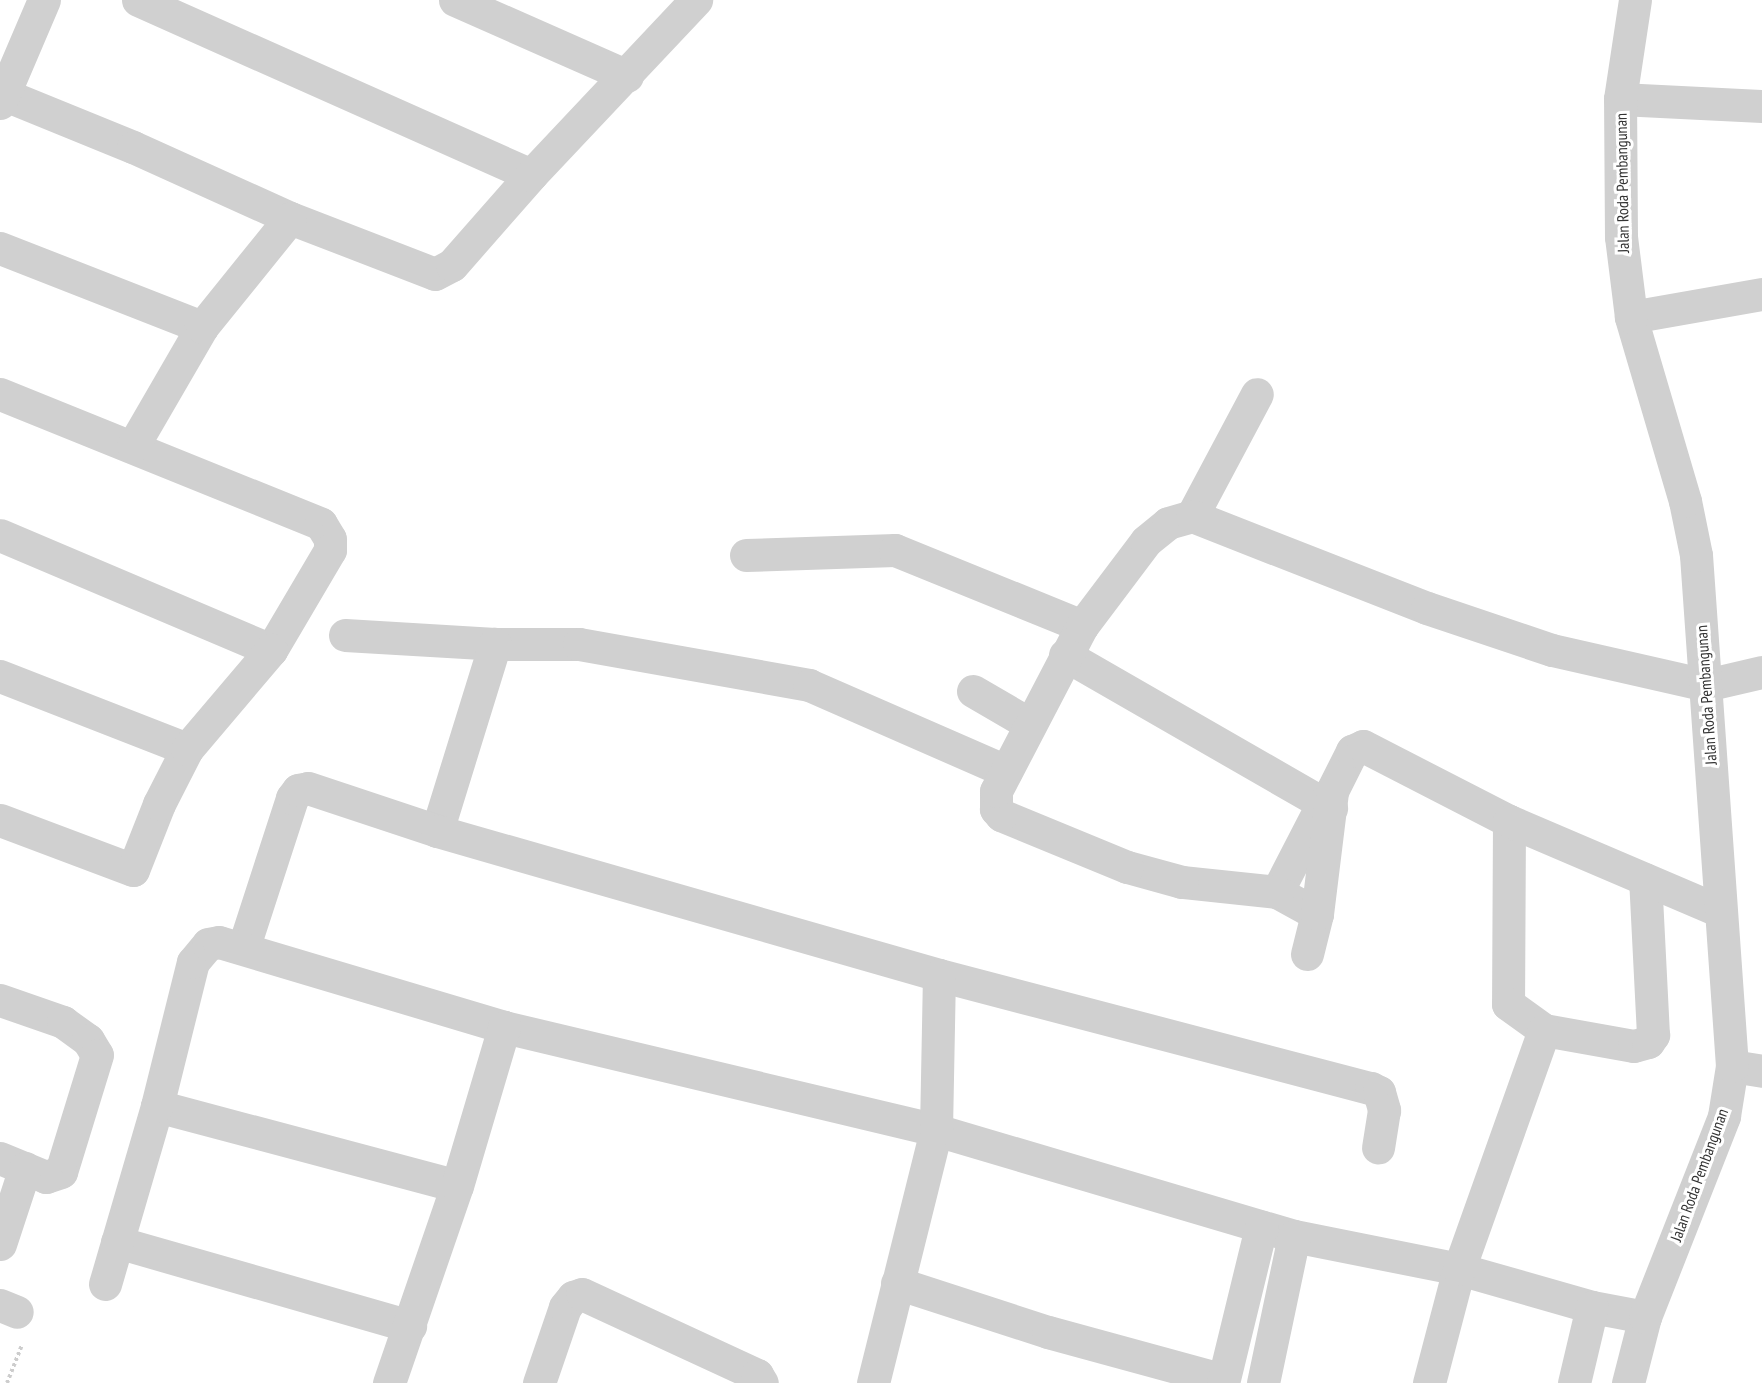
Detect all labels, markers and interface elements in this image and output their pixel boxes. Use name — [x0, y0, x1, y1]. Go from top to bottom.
street label: Jalan Roda Pembangunan — [1611, 113, 1633, 253]
street label: Jalan Roda Pembangunan — [1692, 625, 1720, 765]
street label: Jalan Roda Pembangunan — [1666, 1106, 1732, 1244]

